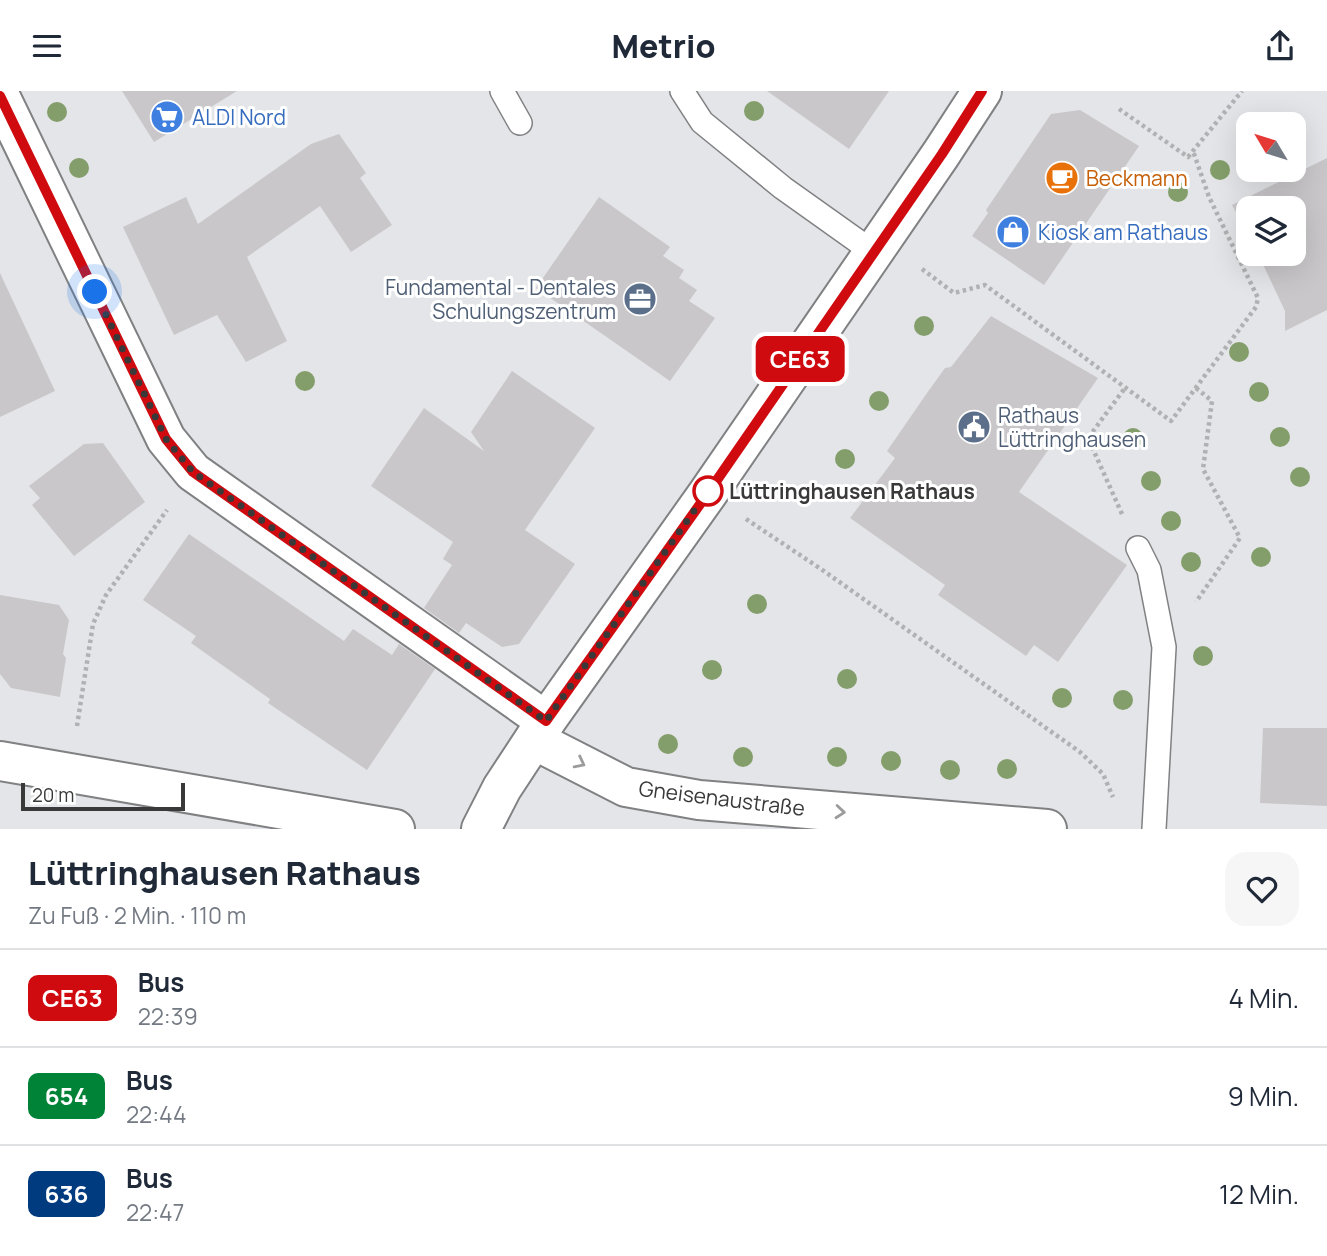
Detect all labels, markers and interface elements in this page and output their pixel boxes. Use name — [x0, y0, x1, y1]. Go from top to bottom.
text: Metrio — [612, 24, 715, 68]
icon: menu — [28, 27, 66, 65]
icon: share — [1261, 27, 1299, 65]
supermarket icon: ALDI Nord — [148, 98, 186, 136]
place label: ALDI Nord — [192, 103, 286, 131]
north arrow — [1236, 112, 1306, 182]
map controls — [1236, 112, 1306, 266]
cafe icon: Beckmann — [1043, 159, 1081, 197]
place label: Beckmann — [1086, 164, 1188, 192]
button: layers — [1236, 196, 1306, 266]
shop icon: Kiosk am Rathaus — [994, 213, 1032, 251]
place label: Kiosk am Rathaus — [1038, 218, 1208, 246]
place label: Fundamental - Dentales Schulungszentrum — [385, 273, 616, 325]
your location — [77, 274, 112, 309]
office icon: Fundamental - Dentales Schulungszentrum — [621, 280, 659, 318]
line badge: CE63 — [751, 336, 849, 382]
text: CE63 — [770, 342, 830, 375]
place label: Rathaus Lüttringhausen — [998, 401, 1146, 453]
public building icon: Rathaus Lüttringhausen — [955, 408, 993, 446]
marker: Lüttringhausen Rathaus — [693, 476, 723, 506]
place label: Lüttringhausen Rathaus — [729, 477, 975, 505]
one-way arrow — [573, 755, 585, 769]
street label: Gneisenaustraße — [637, 774, 807, 822]
scale bar — [21, 780, 186, 812]
text: 20 m — [32, 782, 74, 808]
one-way arrow — [834, 804, 846, 819]
text: Lüttringhausen Rathaus — [28, 850, 421, 895]
button: heart — [1225, 852, 1299, 926]
text: Zu Fuß · 2 Min. · 110 m — [28, 899, 246, 931]
text: Bus — [138, 964, 184, 1000]
text: 4 Min. — [1229, 980, 1299, 1016]
text: CE63 — [42, 981, 103, 1014]
text: 22:39 — [138, 1000, 198, 1032]
text: Bus — [126, 1062, 173, 1098]
text: 9 Min. — [1228, 1078, 1299, 1114]
text: 654 — [45, 1079, 88, 1112]
text: 22:44 — [126, 1098, 186, 1130]
text: Bus — [126, 1160, 173, 1196]
text: 12 Min. — [1219, 1176, 1299, 1212]
text: 636 — [45, 1177, 88, 1210]
text: 22:47 — [126, 1196, 184, 1228]

